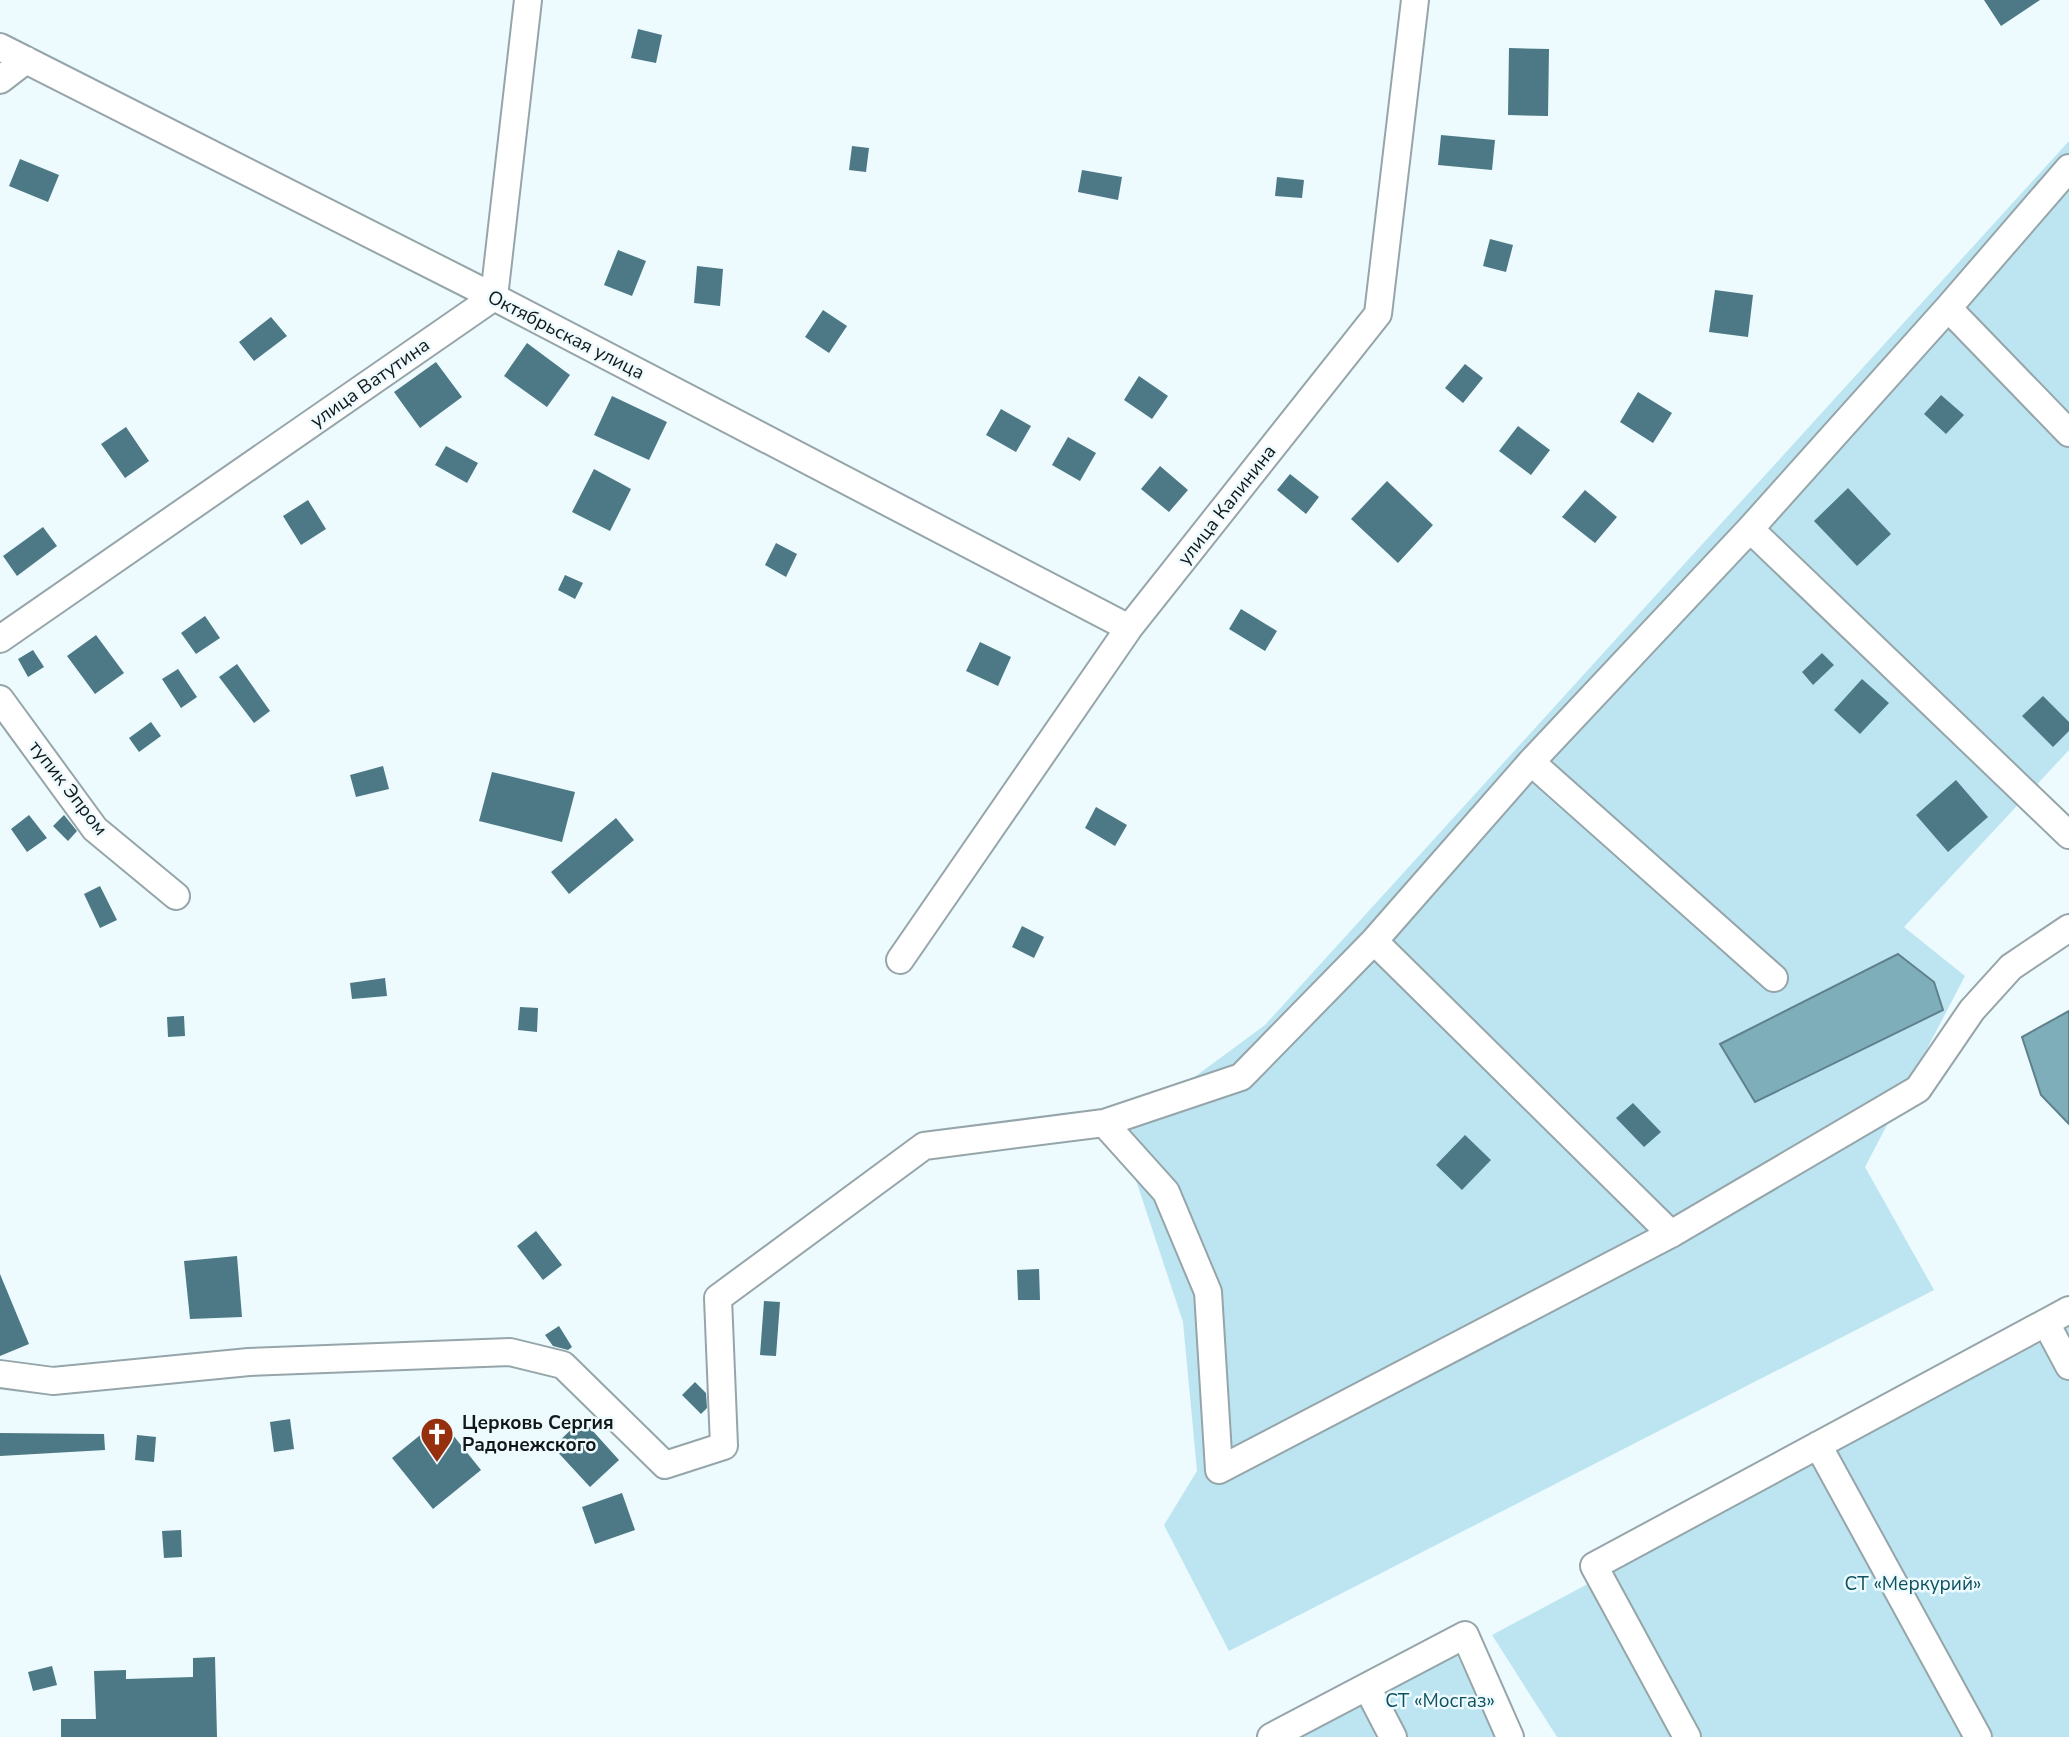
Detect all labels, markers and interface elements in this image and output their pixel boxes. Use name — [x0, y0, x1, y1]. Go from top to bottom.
street label: Октябрьская улица — [483, 284, 649, 386]
street label: улица Ватутина — [305, 332, 435, 434]
street label: улица Калинина — [1172, 439, 1282, 571]
street label: тупик Эпром — [23, 735, 113, 841]
place label: Церковь Сергия Радонежского — [462, 1410, 614, 1458]
church icon: Церковь Сергия Радонежского — [418, 1415, 456, 1464]
park label: СТ «Меркурий» — [1845, 1571, 1981, 1597]
park label: СТ «Мосгаз» — [1385, 1688, 1495, 1714]

